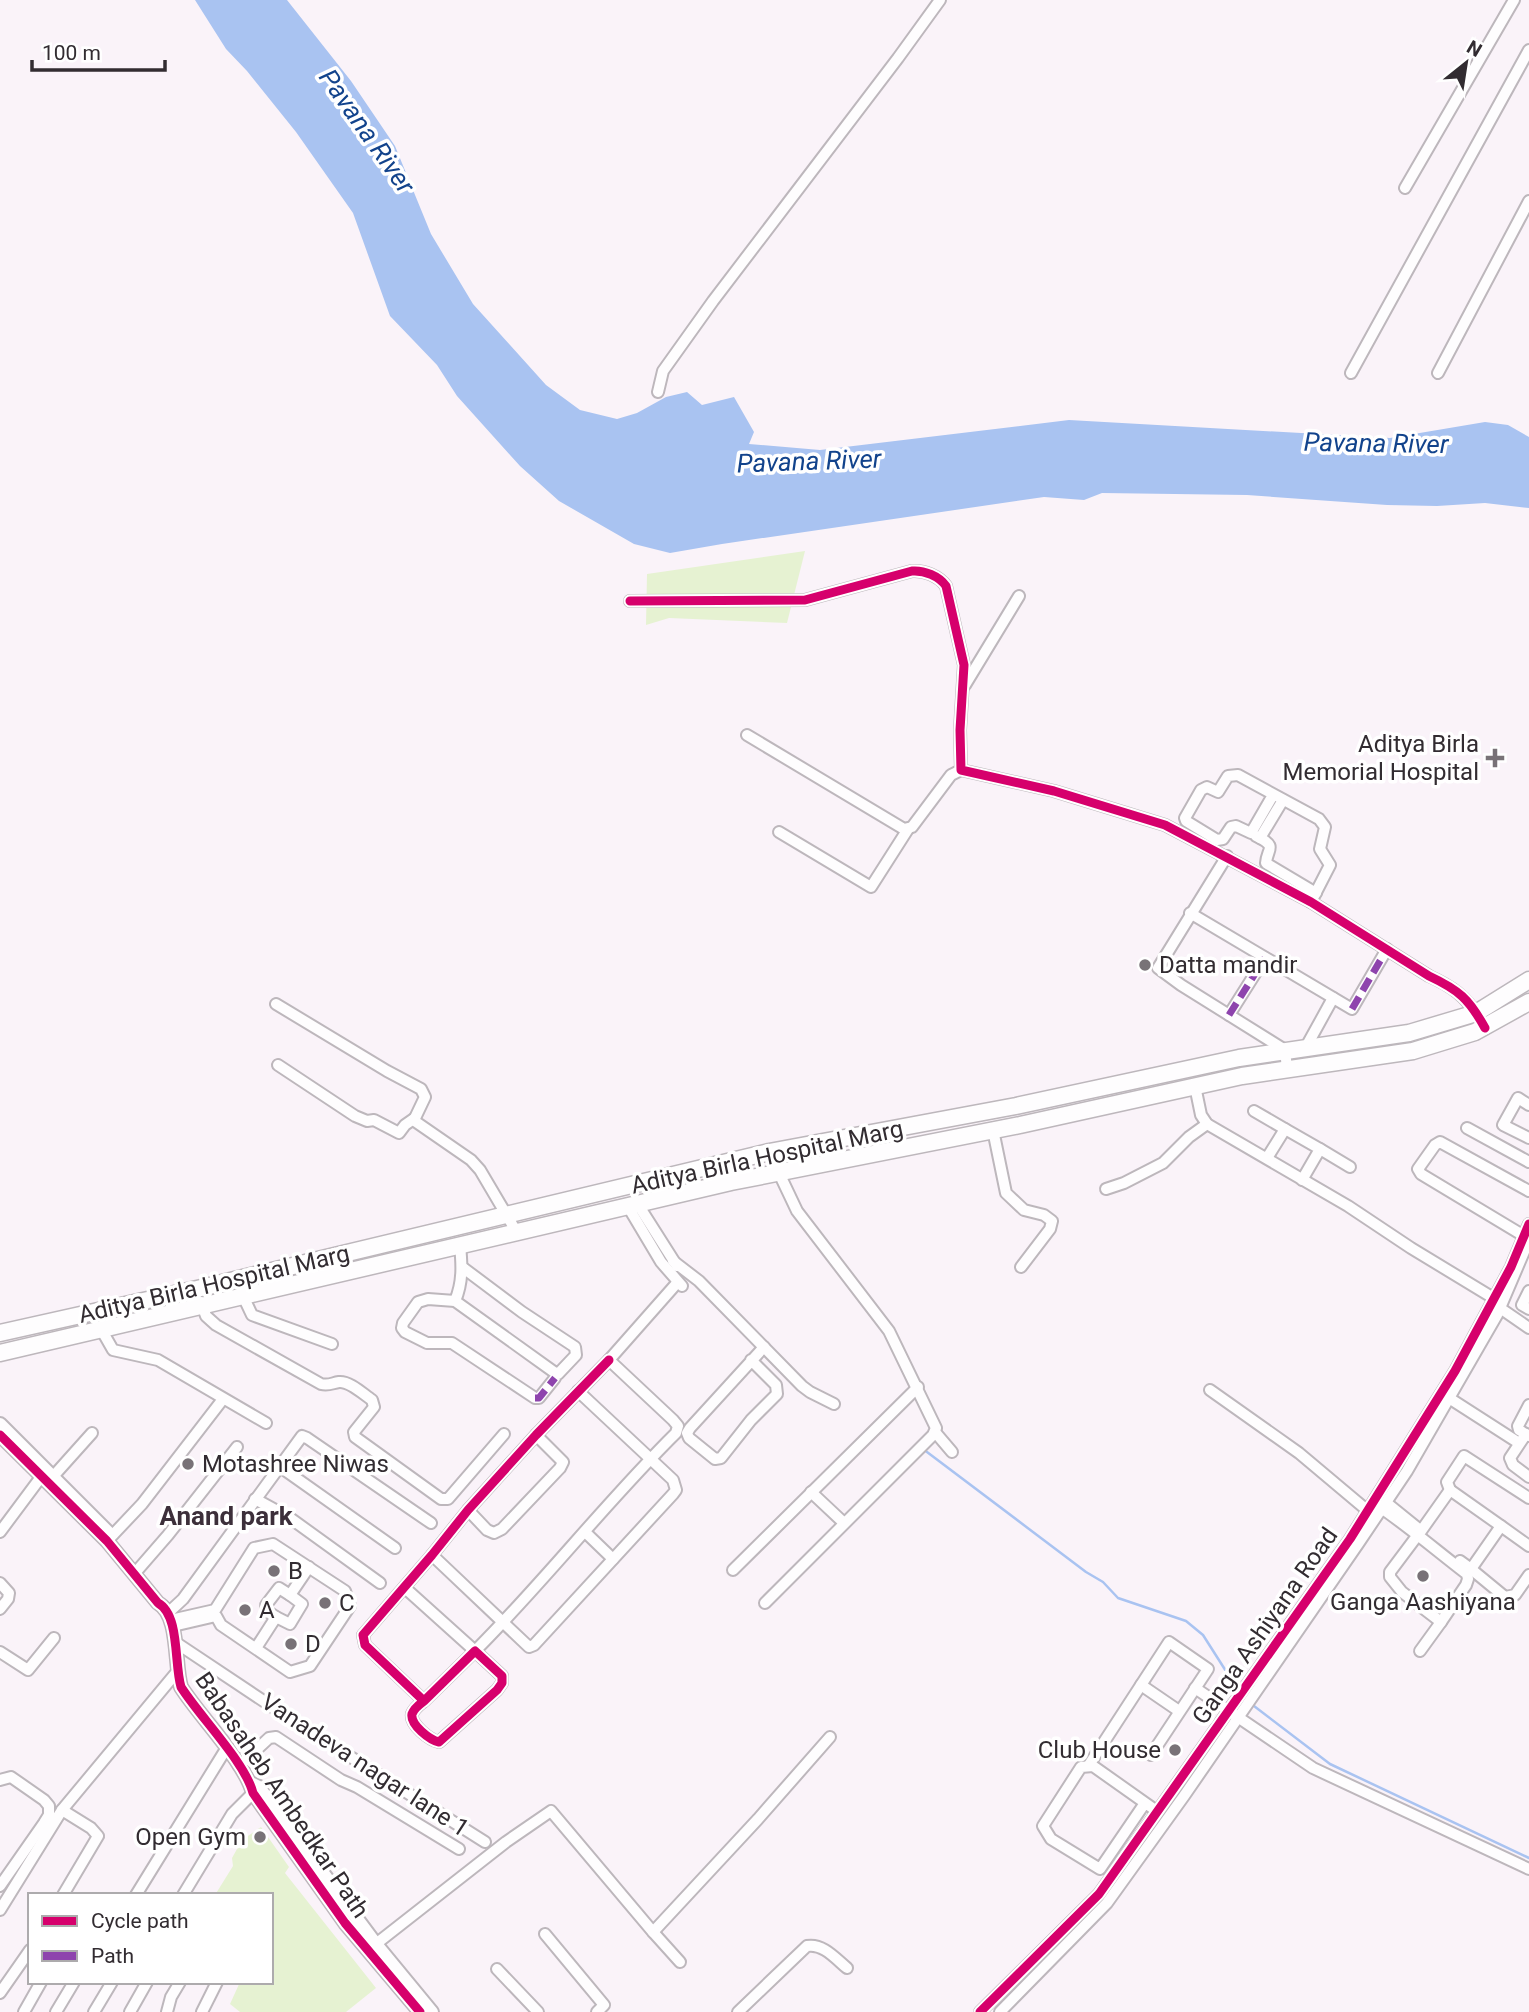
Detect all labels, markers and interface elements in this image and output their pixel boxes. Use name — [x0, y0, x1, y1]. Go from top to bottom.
scale bar — [32, 28, 164, 72]
north arrow — [1431, 28, 1501, 98]
text: N — [1463, 35, 1486, 62]
text: 100 m — [42, 41, 101, 65]
water label: Pavana River — [313, 63, 422, 200]
water label: Pavana River — [1303, 427, 1450, 459]
water label: Pavana River — [736, 443, 883, 479]
place label: Aditya Birla Memorial Hospital — [1283, 730, 1479, 786]
marker: Aditya Birla Memorial Hospital — [1485, 748, 1505, 768]
place label: Datta mandir — [1159, 951, 1297, 979]
marker: Datta mandir — [1137, 957, 1153, 973]
street label: Aditya Birla Hospital Marg — [628, 1114, 906, 1200]
street label: Aditya Birla Hospital Marg — [76, 1239, 352, 1329]
place label: Motashree Niwas — [202, 1450, 389, 1478]
marker: Motashree Niwas — [180, 1456, 196, 1472]
district label: Anand park — [159, 1501, 294, 1531]
street label: Ganga Ashiyana Road — [1186, 1522, 1344, 1730]
place label: B — [288, 1557, 303, 1585]
marker: B — [266, 1563, 282, 1579]
marker: Ganga Aashiyana — [1415, 1568, 1431, 1584]
place label: Ganga Aashiyana — [1330, 1588, 1516, 1616]
place label: C — [339, 1589, 355, 1617]
marker: C — [317, 1595, 333, 1611]
place label: A — [259, 1596, 275, 1624]
marker: A — [237, 1602, 253, 1618]
place label: D — [305, 1630, 321, 1658]
marker: D — [283, 1636, 299, 1652]
street label: Babasaheb Ambedkar Path — [189, 1667, 375, 1923]
street label: Vanadeva nagar lane 1 — [256, 1687, 474, 1843]
place label: Club House — [1038, 1736, 1161, 1764]
marker: Club House — [1167, 1742, 1183, 1758]
place label: Open Gym — [135, 1823, 246, 1851]
marker: Open Gym — [252, 1829, 268, 1845]
legend — [28, 1893, 273, 1984]
text: Cycle path — [91, 1909, 189, 1933]
text: Path — [91, 1944, 134, 1968]

